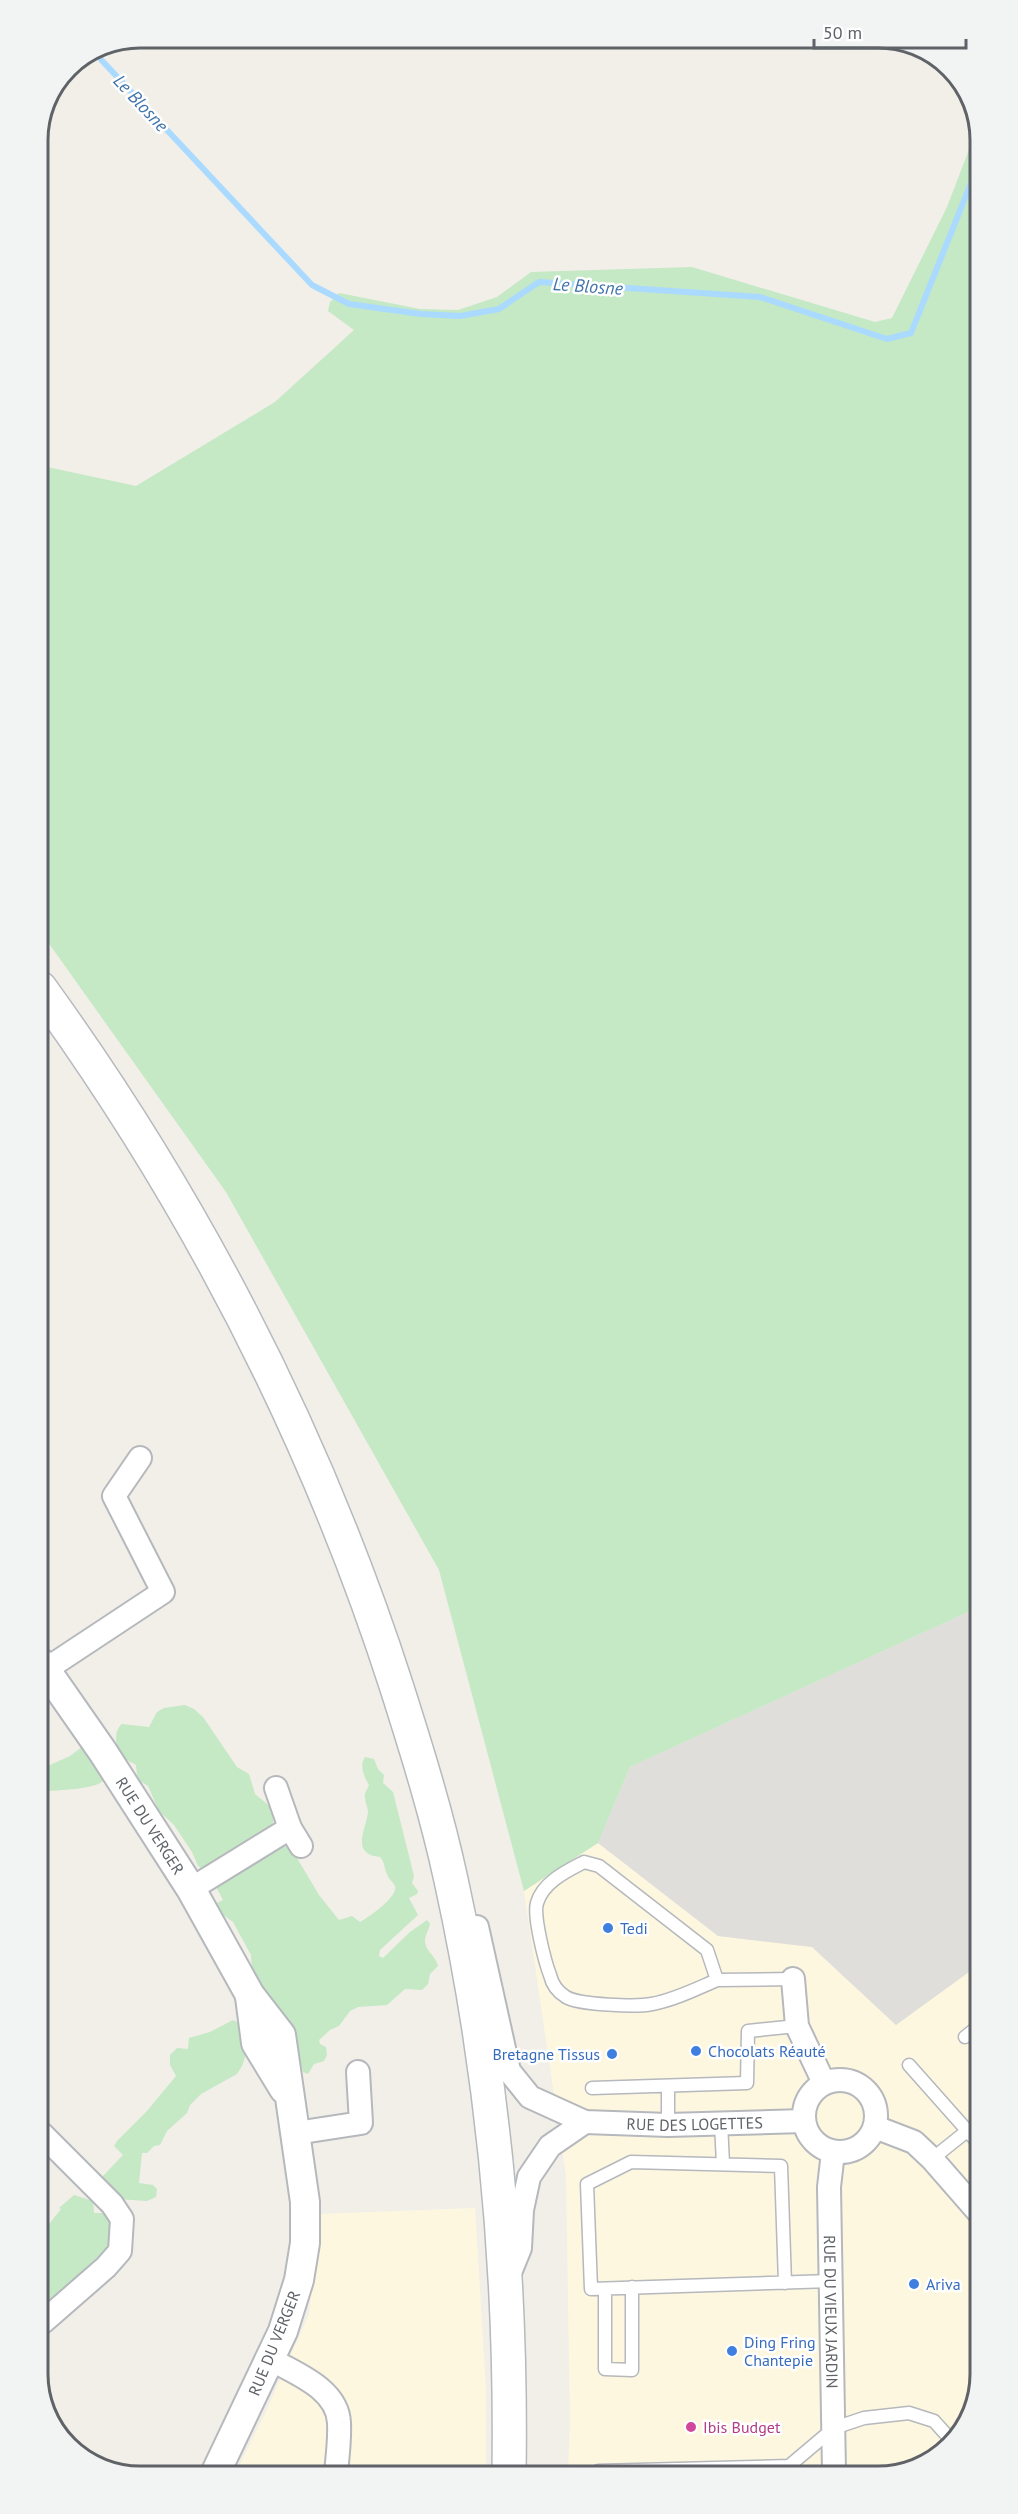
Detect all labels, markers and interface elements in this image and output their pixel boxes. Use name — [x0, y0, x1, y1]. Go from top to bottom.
scale bar — [814, 12, 966, 50]
text: 50 m — [823, 21, 862, 44]
water label: Le Blosne — [109, 70, 174, 137]
water label: Le Blosne — [552, 272, 624, 300]
street label: RUE DU VERGER — [112, 1773, 189, 1878]
place label: Tedi — [620, 1918, 648, 1938]
marker: Tedi — [601, 1921, 615, 1935]
place label: Chocolats Réauté — [708, 2041, 826, 2061]
place label: Bretagne Tissus — [492, 2044, 600, 2064]
marker: Chocolats Réauté — [689, 2044, 703, 2058]
marker: Bretagne Tissus — [605, 2047, 619, 2061]
street label: RUE DES LOGETTES — [626, 2112, 763, 2135]
street label: RUE DU VIEUX JARDIN — [820, 2235, 843, 2389]
place label: Ariva — [926, 2274, 961, 2294]
marker: Ariva — [907, 2277, 921, 2291]
street label: RUE DU VERGER — [244, 2287, 304, 2399]
place label: Ding Fring Chantepie — [744, 2332, 816, 2370]
marker: Ding Fring Chantepie — [725, 2344, 739, 2358]
place label: Ibis Budget — [703, 2417, 781, 2437]
marker: Ibis Budget — [684, 2420, 698, 2434]

